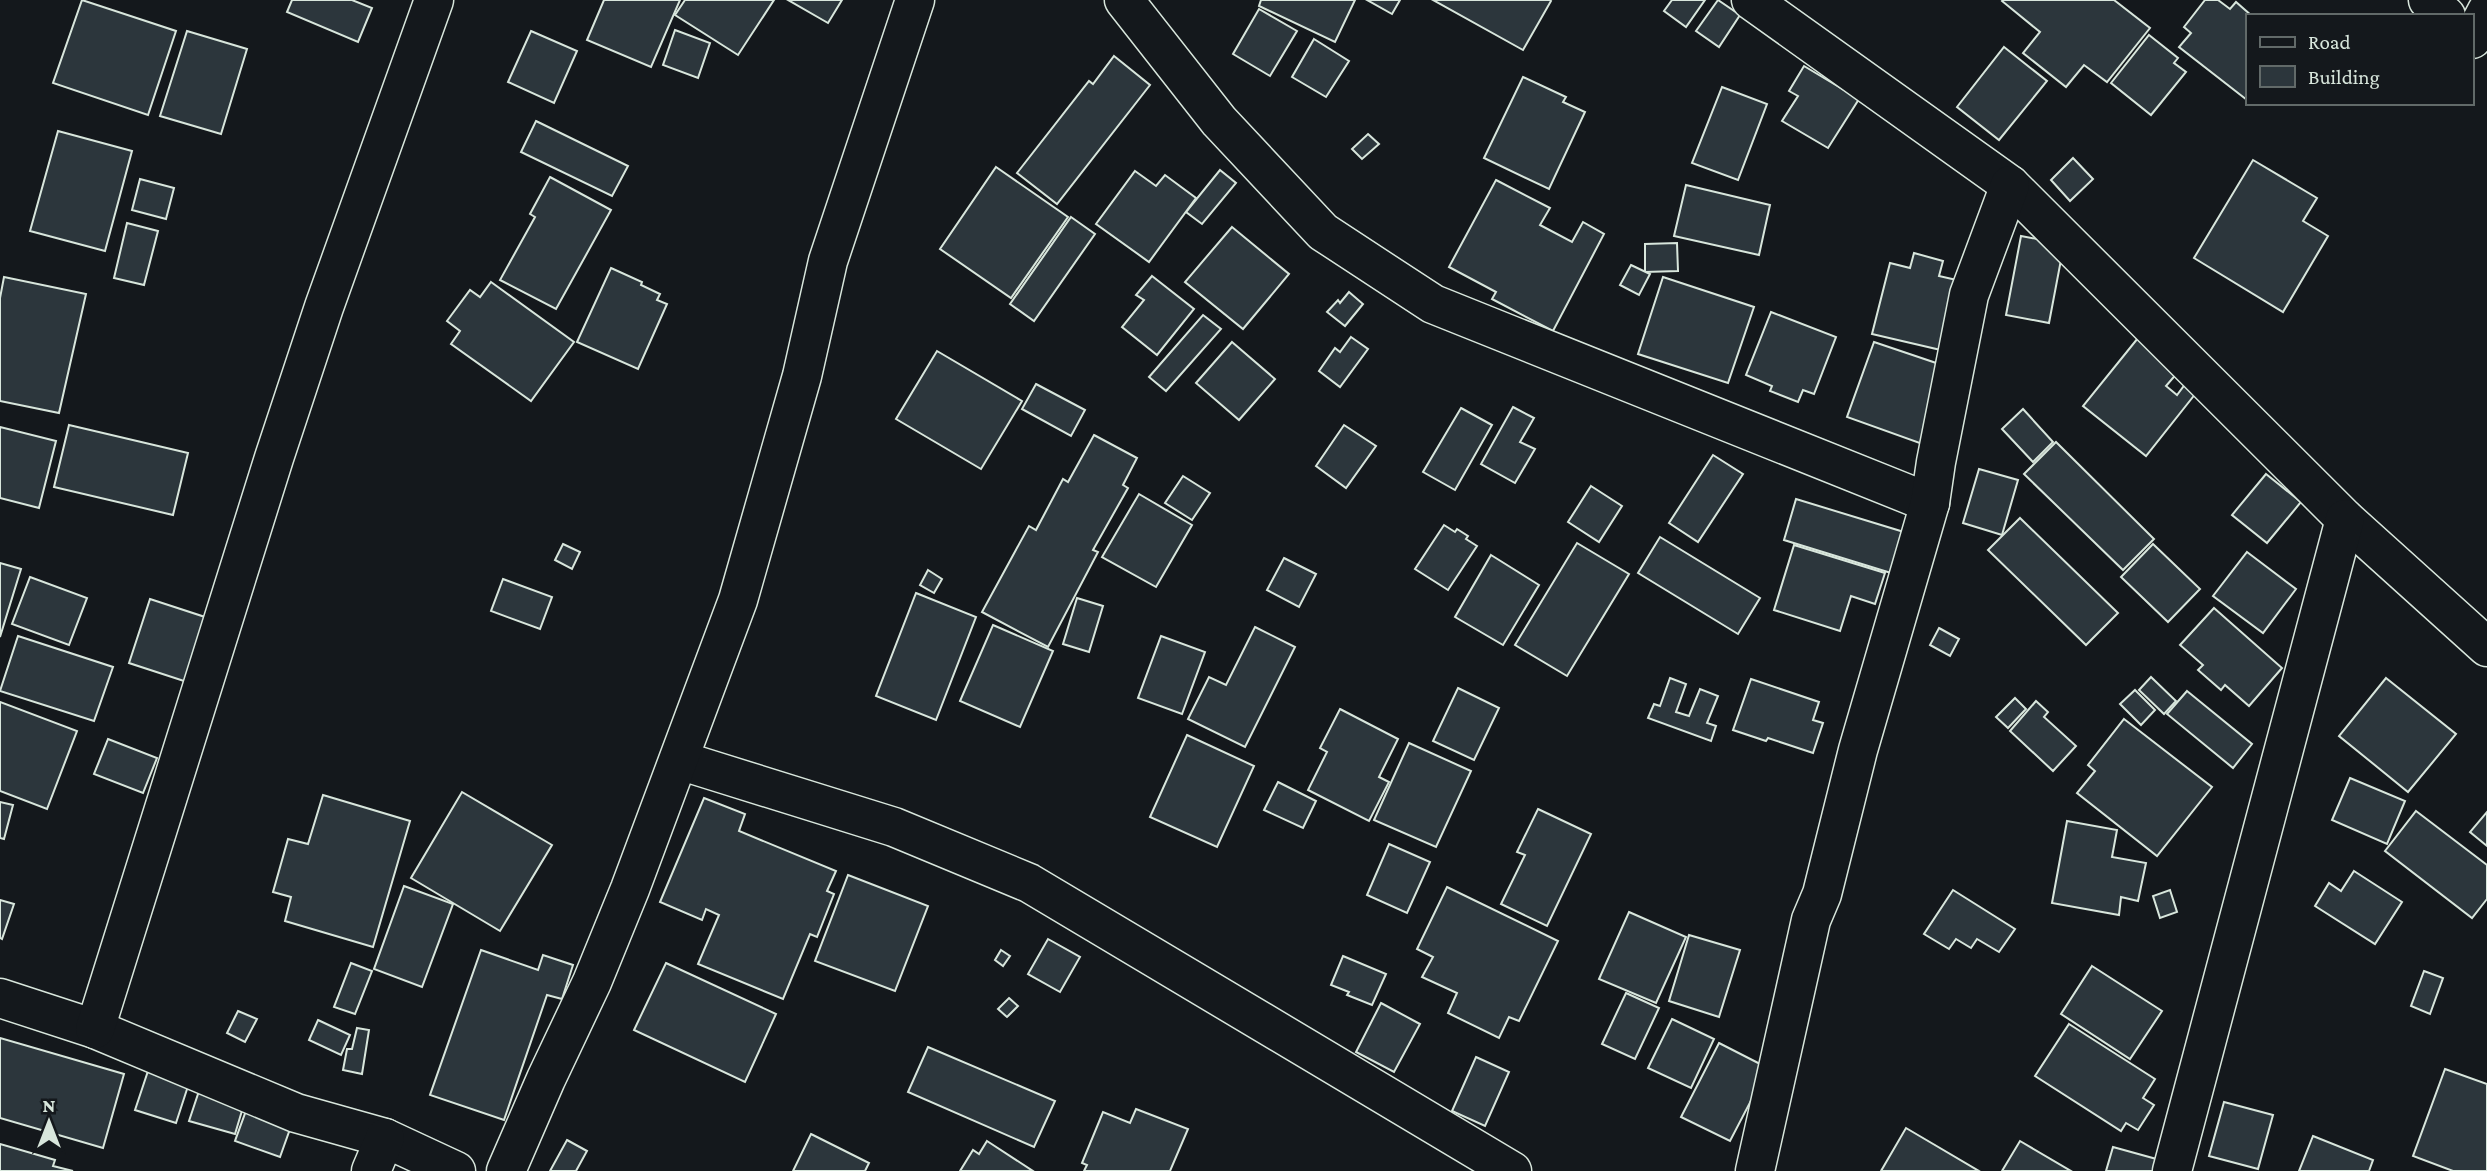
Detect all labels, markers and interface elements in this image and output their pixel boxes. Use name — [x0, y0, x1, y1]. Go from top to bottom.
legend — [2246, 14, 2473, 105]
text: Road — [2308, 30, 2351, 54]
text: Building — [2308, 65, 2380, 89]
north arrow — [14, 1087, 84, 1157]
text: N — [43, 1095, 56, 1116]

